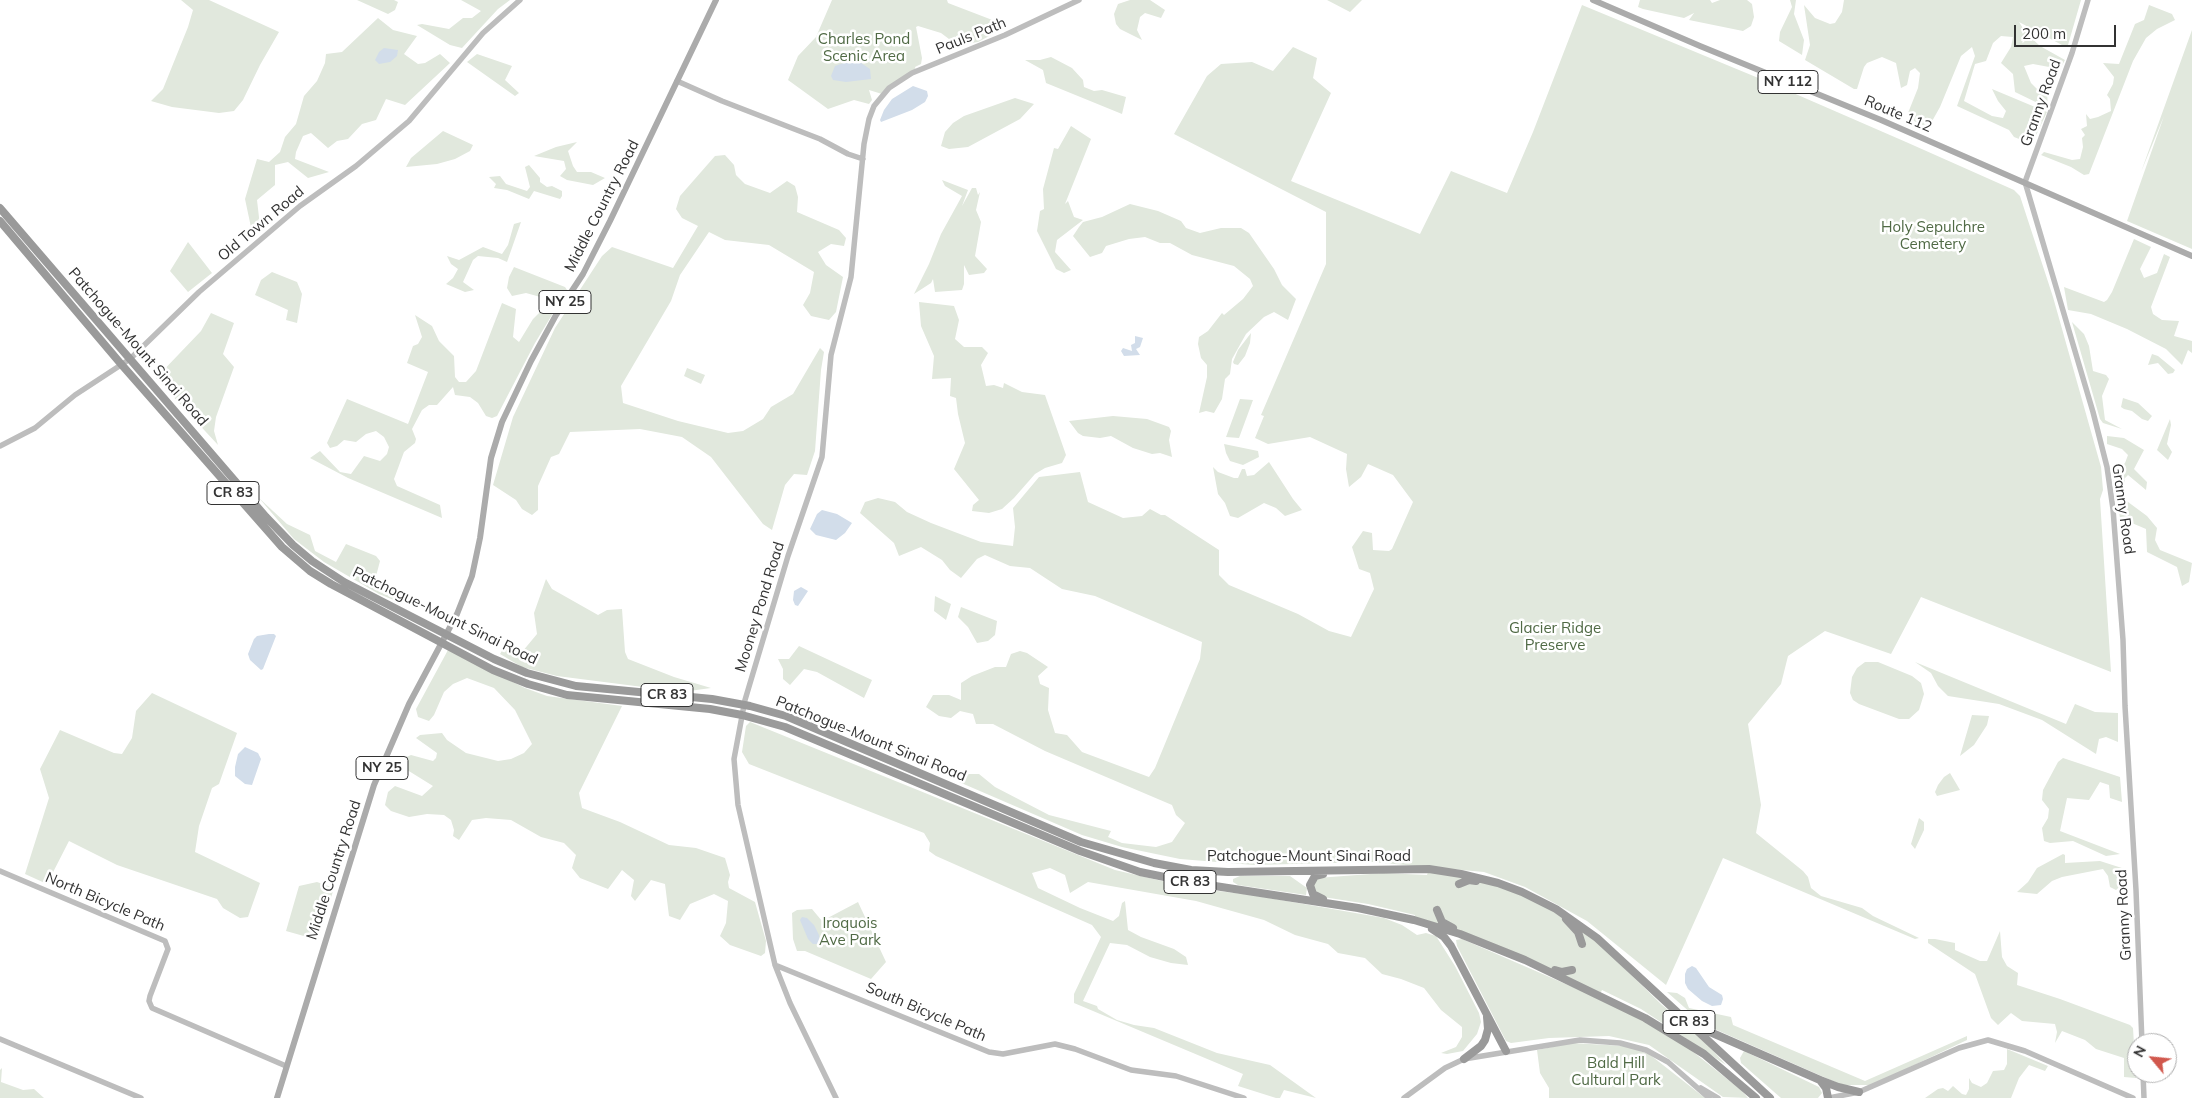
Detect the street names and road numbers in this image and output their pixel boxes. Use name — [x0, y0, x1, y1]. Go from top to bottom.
street label: Pauls Path — [933, 14, 1009, 58]
street label: Granny Road — [2017, 57, 2065, 149]
road number: NY 112 — [1758, 70, 1818, 94]
street label: Route 112 — [1861, 92, 1935, 136]
street label: Middle Country Road — [561, 137, 643, 275]
street label: Old Town Road — [214, 183, 308, 265]
street label: Patchogue-Mount Sinai Road — [64, 264, 212, 430]
road number: NY 25 — [539, 290, 591, 314]
street label: Granny Road — [2108, 462, 2138, 556]
road number: CR 83 — [207, 482, 259, 504]
street label: Mooney Pond Road — [732, 540, 788, 674]
street label: Patchogue-Mount Sinai Road — [349, 563, 541, 669]
road number: CR 83 — [641, 684, 693, 706]
street label: Patchogue-Mount Sinai Road — [773, 692, 969, 786]
road number: NY 25 — [356, 756, 408, 780]
street label: Middle Country Road — [303, 798, 365, 942]
street label: Patchogue-Mount Sinai Road — [1207, 847, 1411, 865]
street label: North Bicycle Path — [42, 869, 168, 935]
street label: Granny Road — [2113, 869, 2135, 961]
road number: CR 83 — [1164, 870, 1216, 894]
street label: South Bicycle Path — [863, 978, 989, 1046]
road number: CR 83 — [1663, 1010, 1715, 1034]

